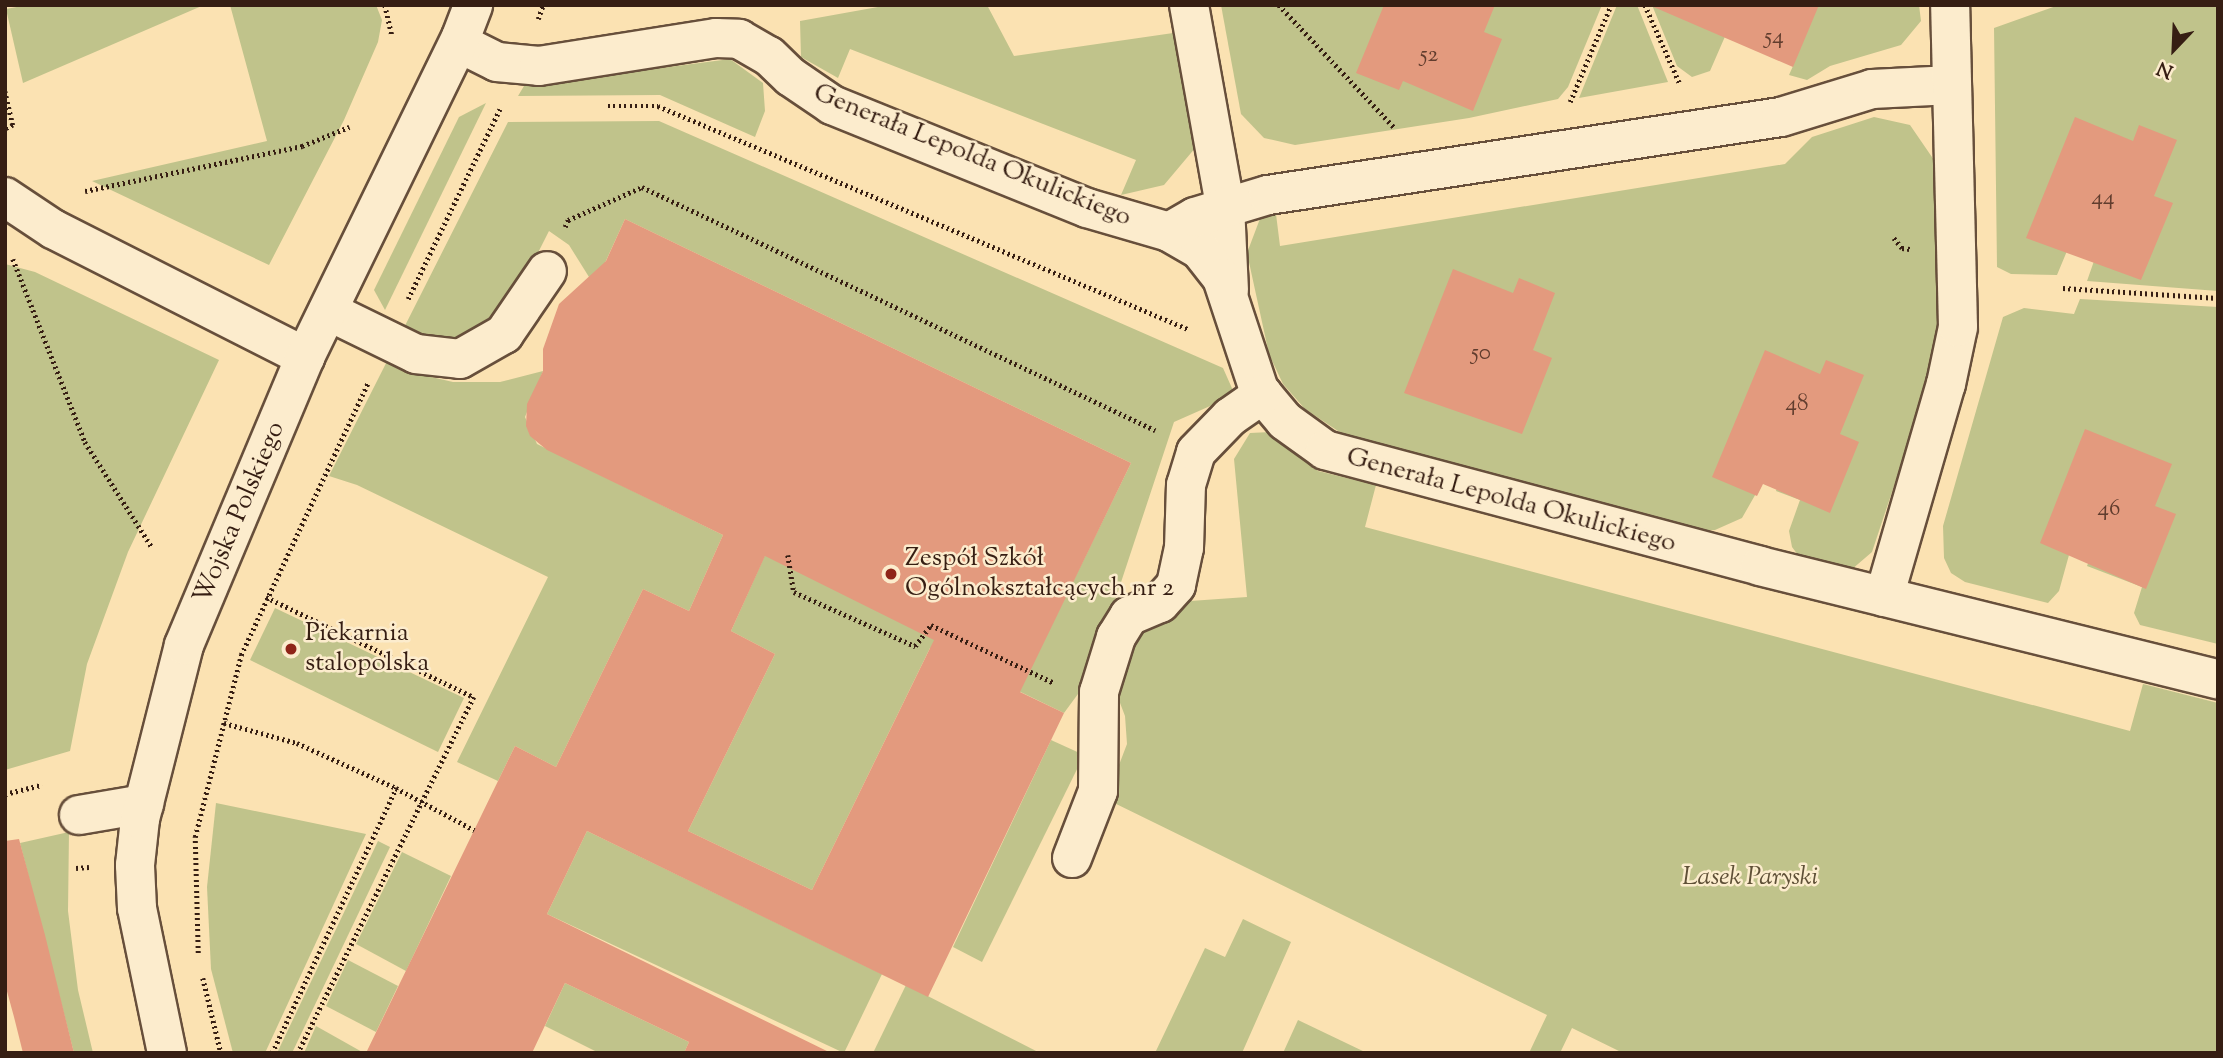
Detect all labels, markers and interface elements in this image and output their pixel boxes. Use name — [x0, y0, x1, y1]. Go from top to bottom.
north arrow — [2139, 14, 2209, 84]
house number: 54 — [1764, 24, 1784, 52]
house number: 52 — [1420, 42, 1438, 70]
text: N — [2153, 53, 2178, 84]
street label: Generała Lepolda Okulickiego — [809, 78, 1135, 234]
house number: 44 — [2091, 185, 2115, 213]
house number: 50 — [1471, 340, 1491, 368]
house number: 48 — [1785, 391, 1809, 419]
street label: Wojska Polskiego — [188, 417, 292, 609]
street label: Generała Lepolda Okulickiego — [1343, 442, 1679, 560]
house number: 46 — [2098, 496, 2120, 524]
place label: Zespół Szkół Ogólnokształcących nr 2 — [905, 543, 1174, 604]
marker: Zespół Szkół Ogólnokształcących nr 2 — [883, 566, 899, 582]
place label: Piekarnia stalopolska — [305, 618, 429, 680]
marker: Piekarnia stalopolska — [283, 641, 299, 657]
park label: Lasek Paryski — [1682, 862, 1818, 894]

